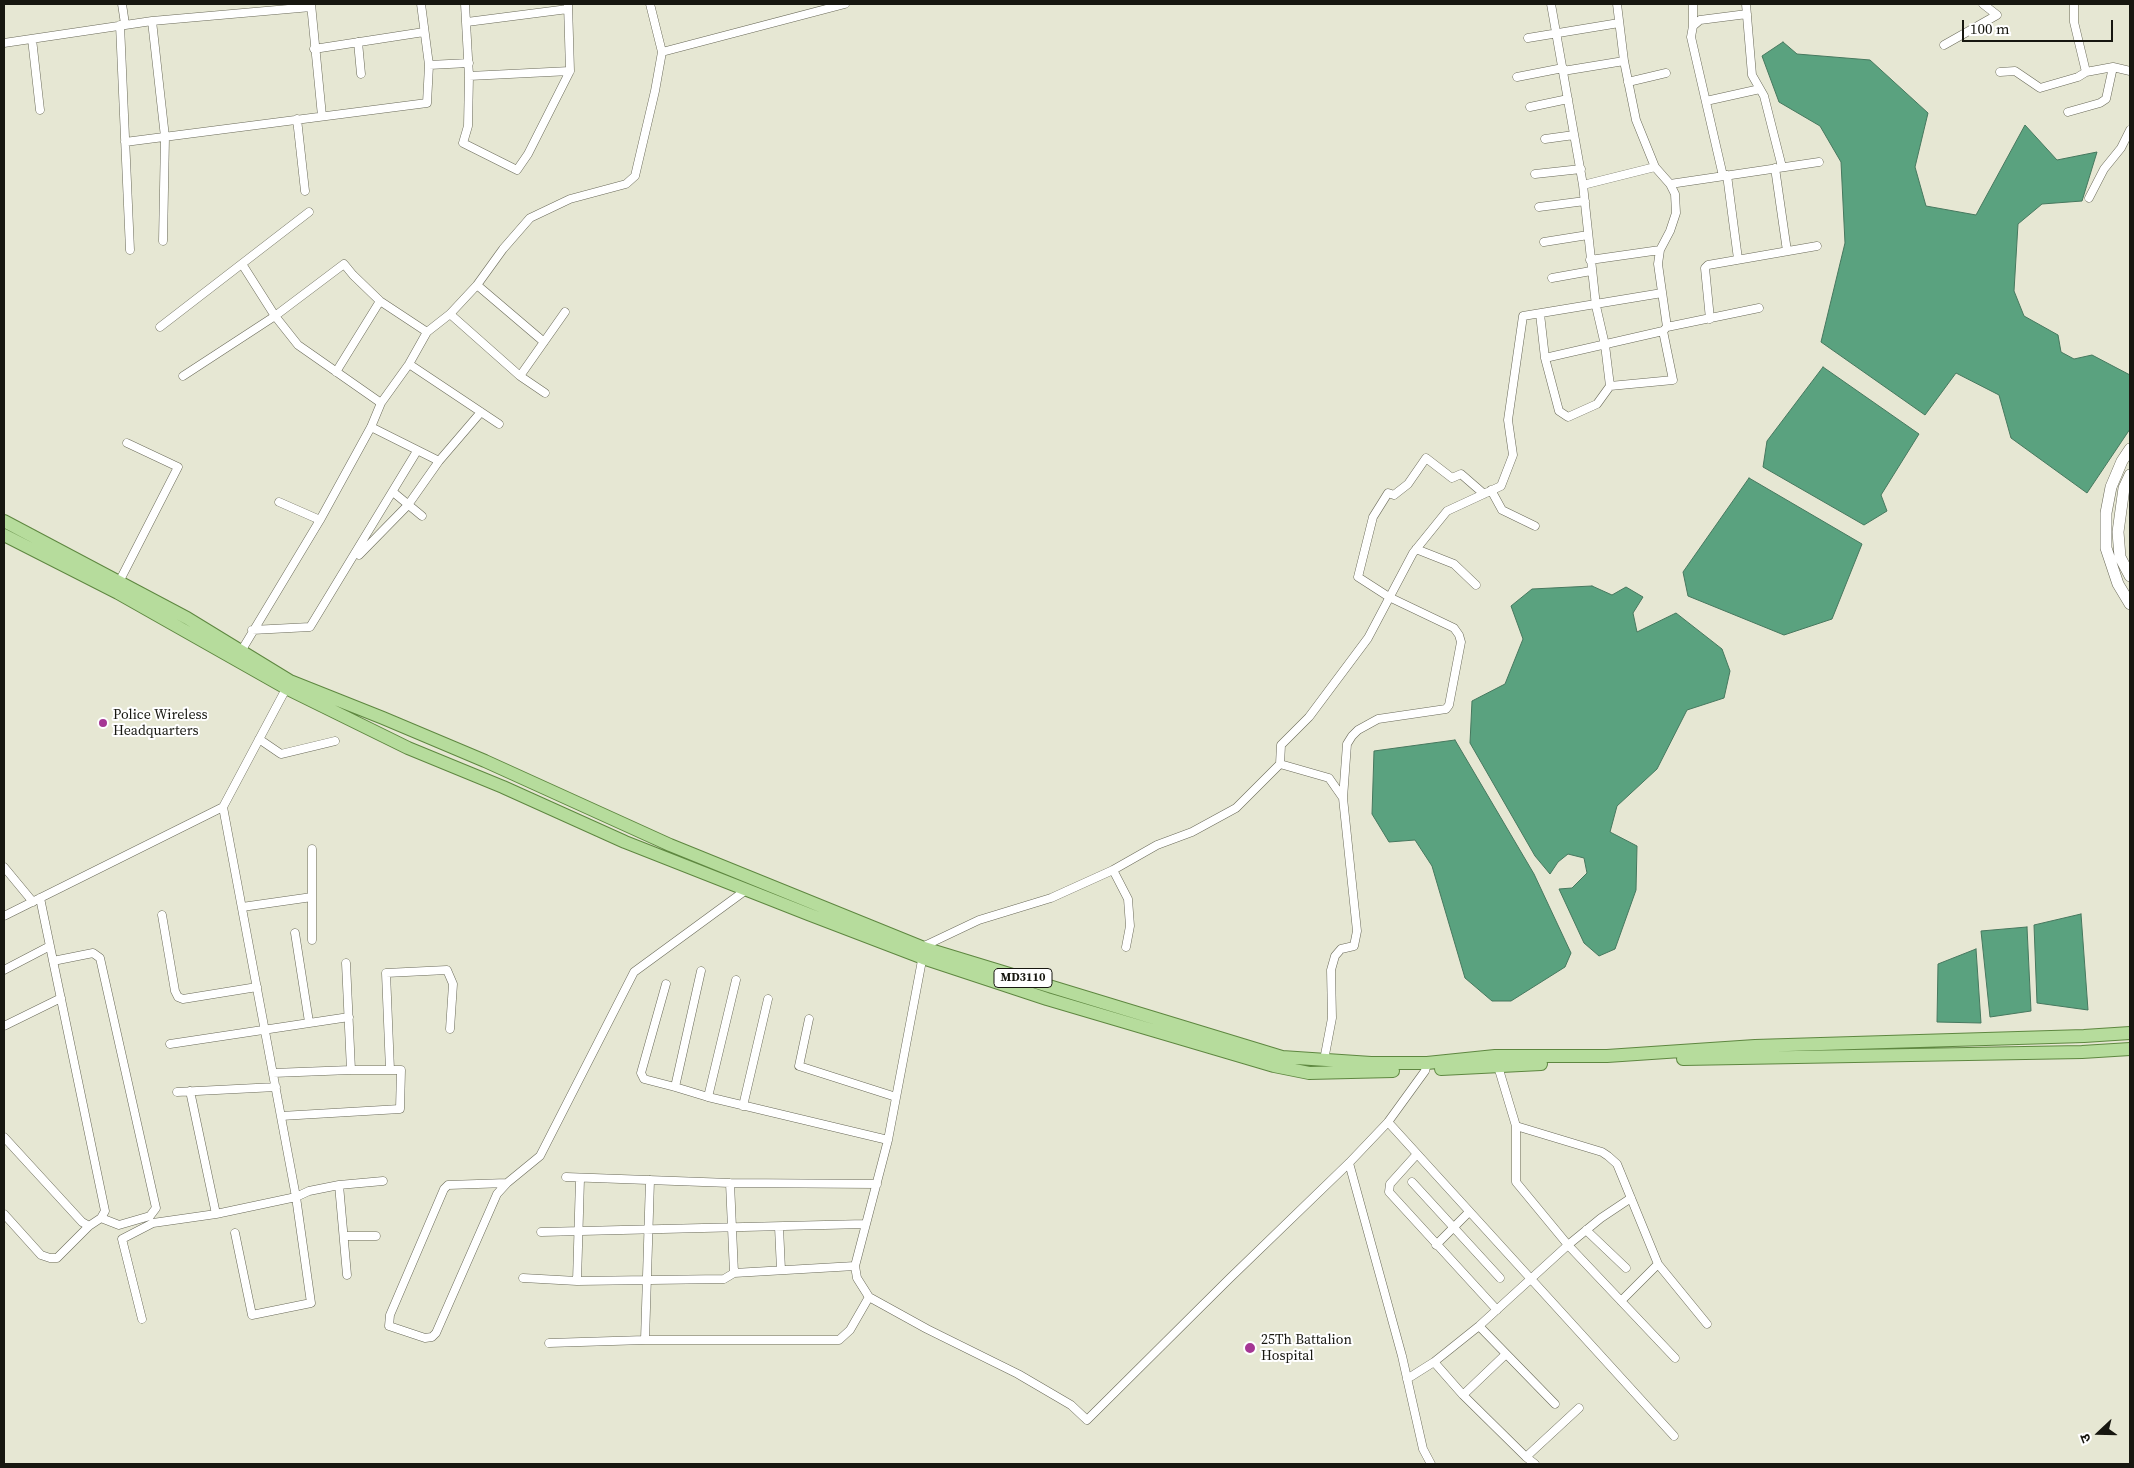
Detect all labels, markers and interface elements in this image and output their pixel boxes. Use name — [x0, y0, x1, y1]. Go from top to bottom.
scale bar — [1964, 10, 2115, 42]
text: 100 m — [1970, 18, 2010, 39]
place label: Police Wireless Headquarters — [113, 707, 208, 740]
marker: Police Wireless Headquarters — [97, 717, 109, 729]
road number: MD3110 — [994, 968, 1052, 988]
place label: 25Th Battalion Hospital — [1261, 1332, 1352, 1364]
marker: 25Th Battalion Hospital — [1243, 1341, 1257, 1355]
north arrow — [2074, 1408, 2124, 1458]
text: उ — [2074, 1431, 2096, 1446]

